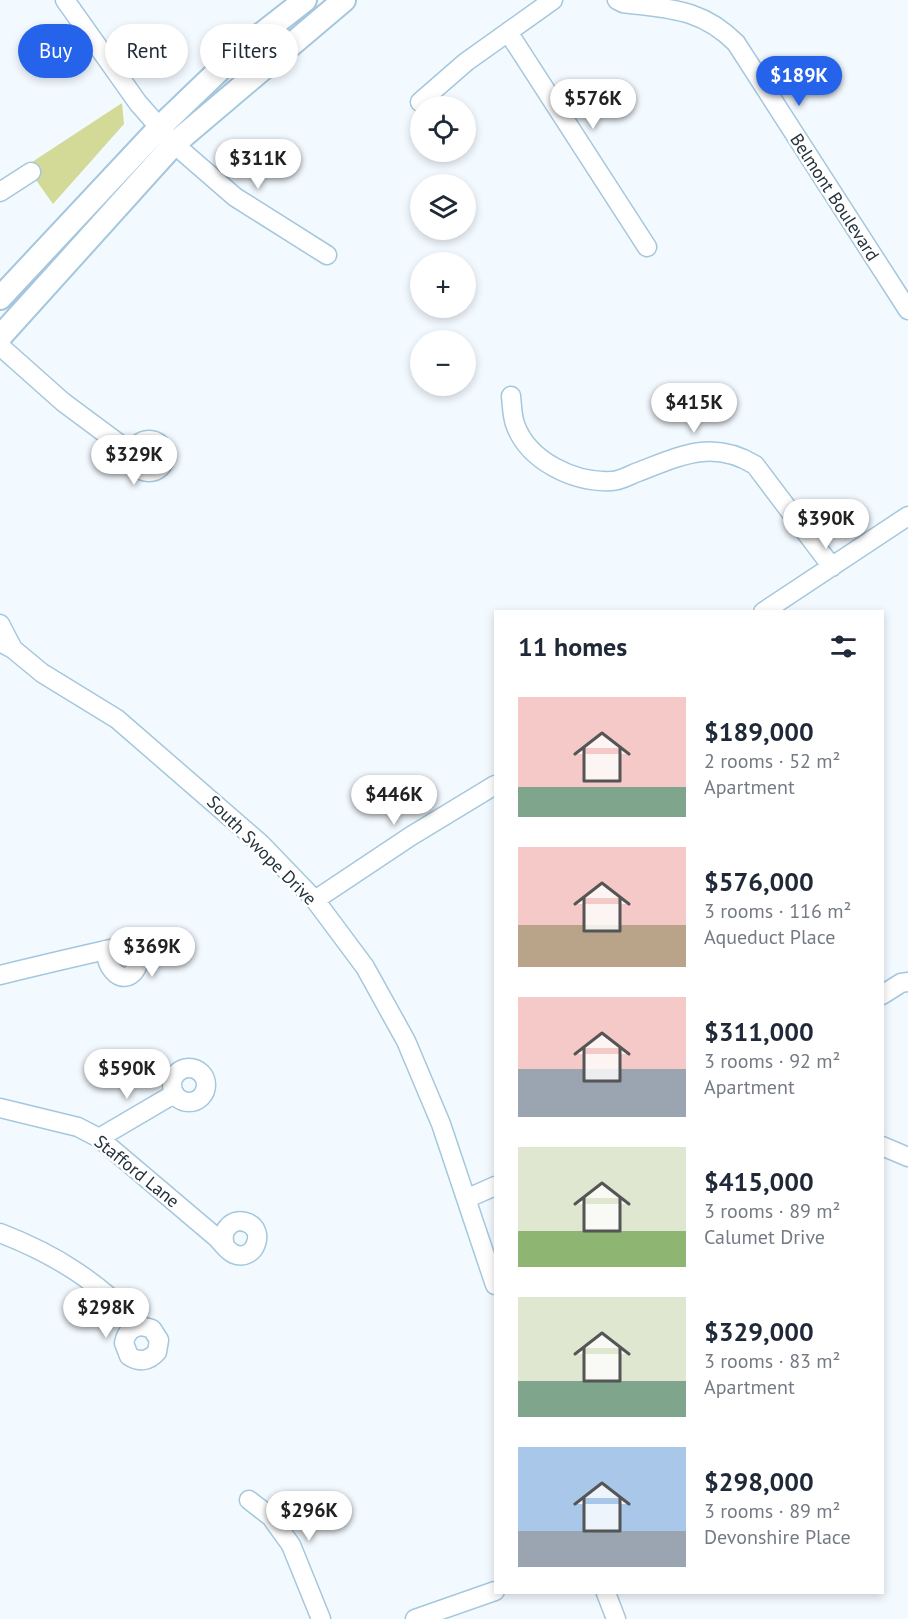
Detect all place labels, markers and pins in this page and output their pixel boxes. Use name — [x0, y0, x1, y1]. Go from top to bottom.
pin: $189K — [757, 56, 841, 107]
pin: $576K — [551, 79, 635, 130]
pin: $311K — [216, 139, 300, 190]
pin: $415K — [652, 383, 736, 434]
pin: $329K — [92, 435, 176, 486]
pin: $390K — [784, 499, 868, 550]
pin: $446K — [352, 775, 436, 826]
pin: $369K — [110, 927, 194, 978]
pin: $590K — [85, 1049, 169, 1100]
pin: $298K — [64, 1288, 148, 1339]
pin: $296K — [267, 1491, 351, 1542]

